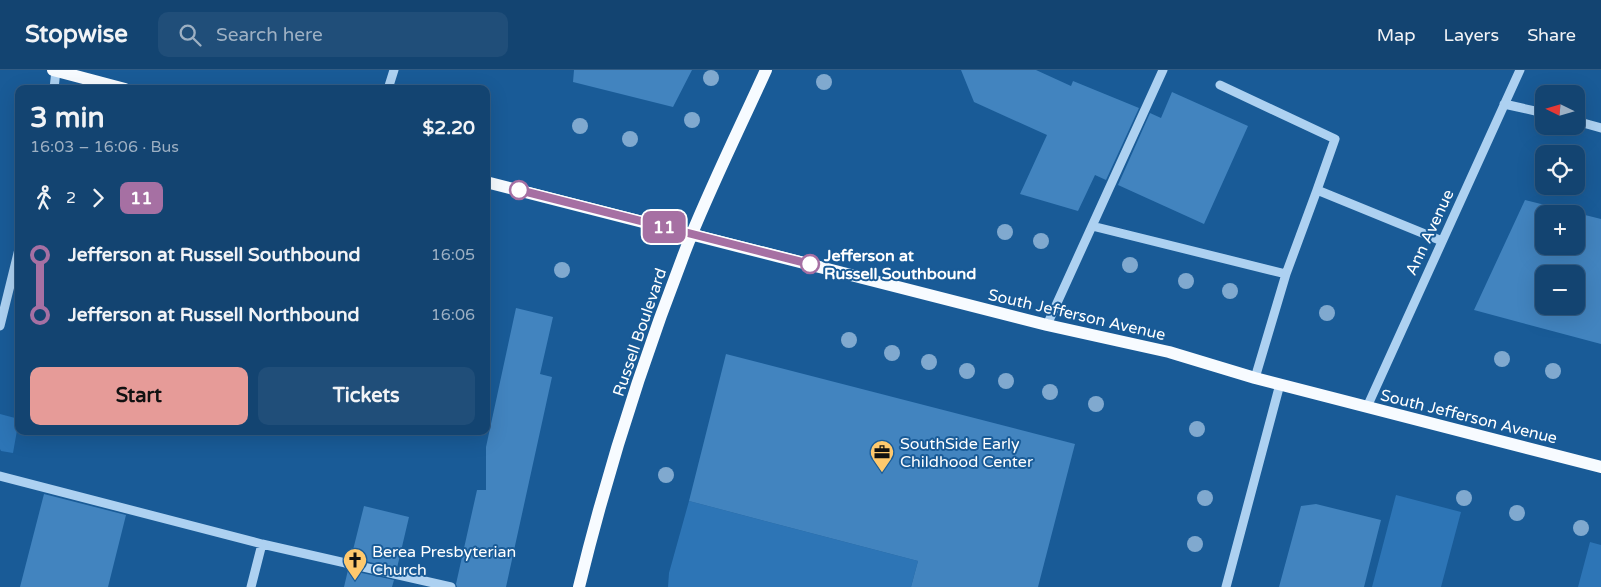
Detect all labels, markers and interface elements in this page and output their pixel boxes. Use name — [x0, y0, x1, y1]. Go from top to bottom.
search box — [158, 12, 508, 57]
text: Stopwise — [25, 20, 128, 49]
icon: search — [176, 21, 204, 49]
text: Search here — [216, 24, 323, 46]
text: Map — [1377, 24, 1416, 46]
text: Layers — [1444, 24, 1499, 46]
text: Share — [1527, 24, 1576, 46]
north arrow — [1535, 85, 1585, 135]
map controls — [1535, 85, 1585, 315]
text: 3 min — [30, 101, 105, 135]
text: $2.20 — [423, 117, 475, 139]
text: 16:03 – 16:06 · Bus — [30, 137, 179, 157]
button: locate — [1535, 145, 1585, 195]
unlabelled marker — [509, 180, 529, 200]
icon: walk — [30, 184, 58, 212]
icon: forward — [84, 184, 112, 212]
street label: Ann Avenue — [1401, 186, 1459, 279]
text: 11 — [130, 187, 153, 209]
text: 2 — [66, 188, 76, 208]
button: + — [1535, 205, 1585, 255]
line badge: 11 — [642, 211, 686, 243]
text: 11 — [653, 216, 675, 238]
text: Jefferson at Russell Southbound — [68, 244, 360, 266]
text: 16:05 — [431, 245, 475, 265]
place label: Jefferson at Russell Southbound — [823, 246, 976, 284]
marker: Jefferson at Russell Southbound — [800, 254, 820, 274]
street label: Russell Boulevard — [609, 265, 671, 399]
button: − — [1535, 265, 1585, 315]
street label: South Jefferson Avenue — [986, 285, 1167, 345]
text: Jefferson at Russell Northbound — [68, 304, 359, 326]
text: 16:06 — [431, 305, 475, 325]
button: Start — [30, 367, 248, 425]
button: Tickets — [258, 367, 475, 425]
street label: South Jefferson Avenue — [1378, 385, 1559, 449]
place label: SouthSide Early Childhood Center — [900, 434, 1034, 472]
office icon: SouthSide Early Childhood Center — [869, 439, 895, 473]
place label: Berea Presbyterian Church — [372, 542, 516, 580]
church icon: Berea Presbyterian Church — [342, 547, 368, 581]

